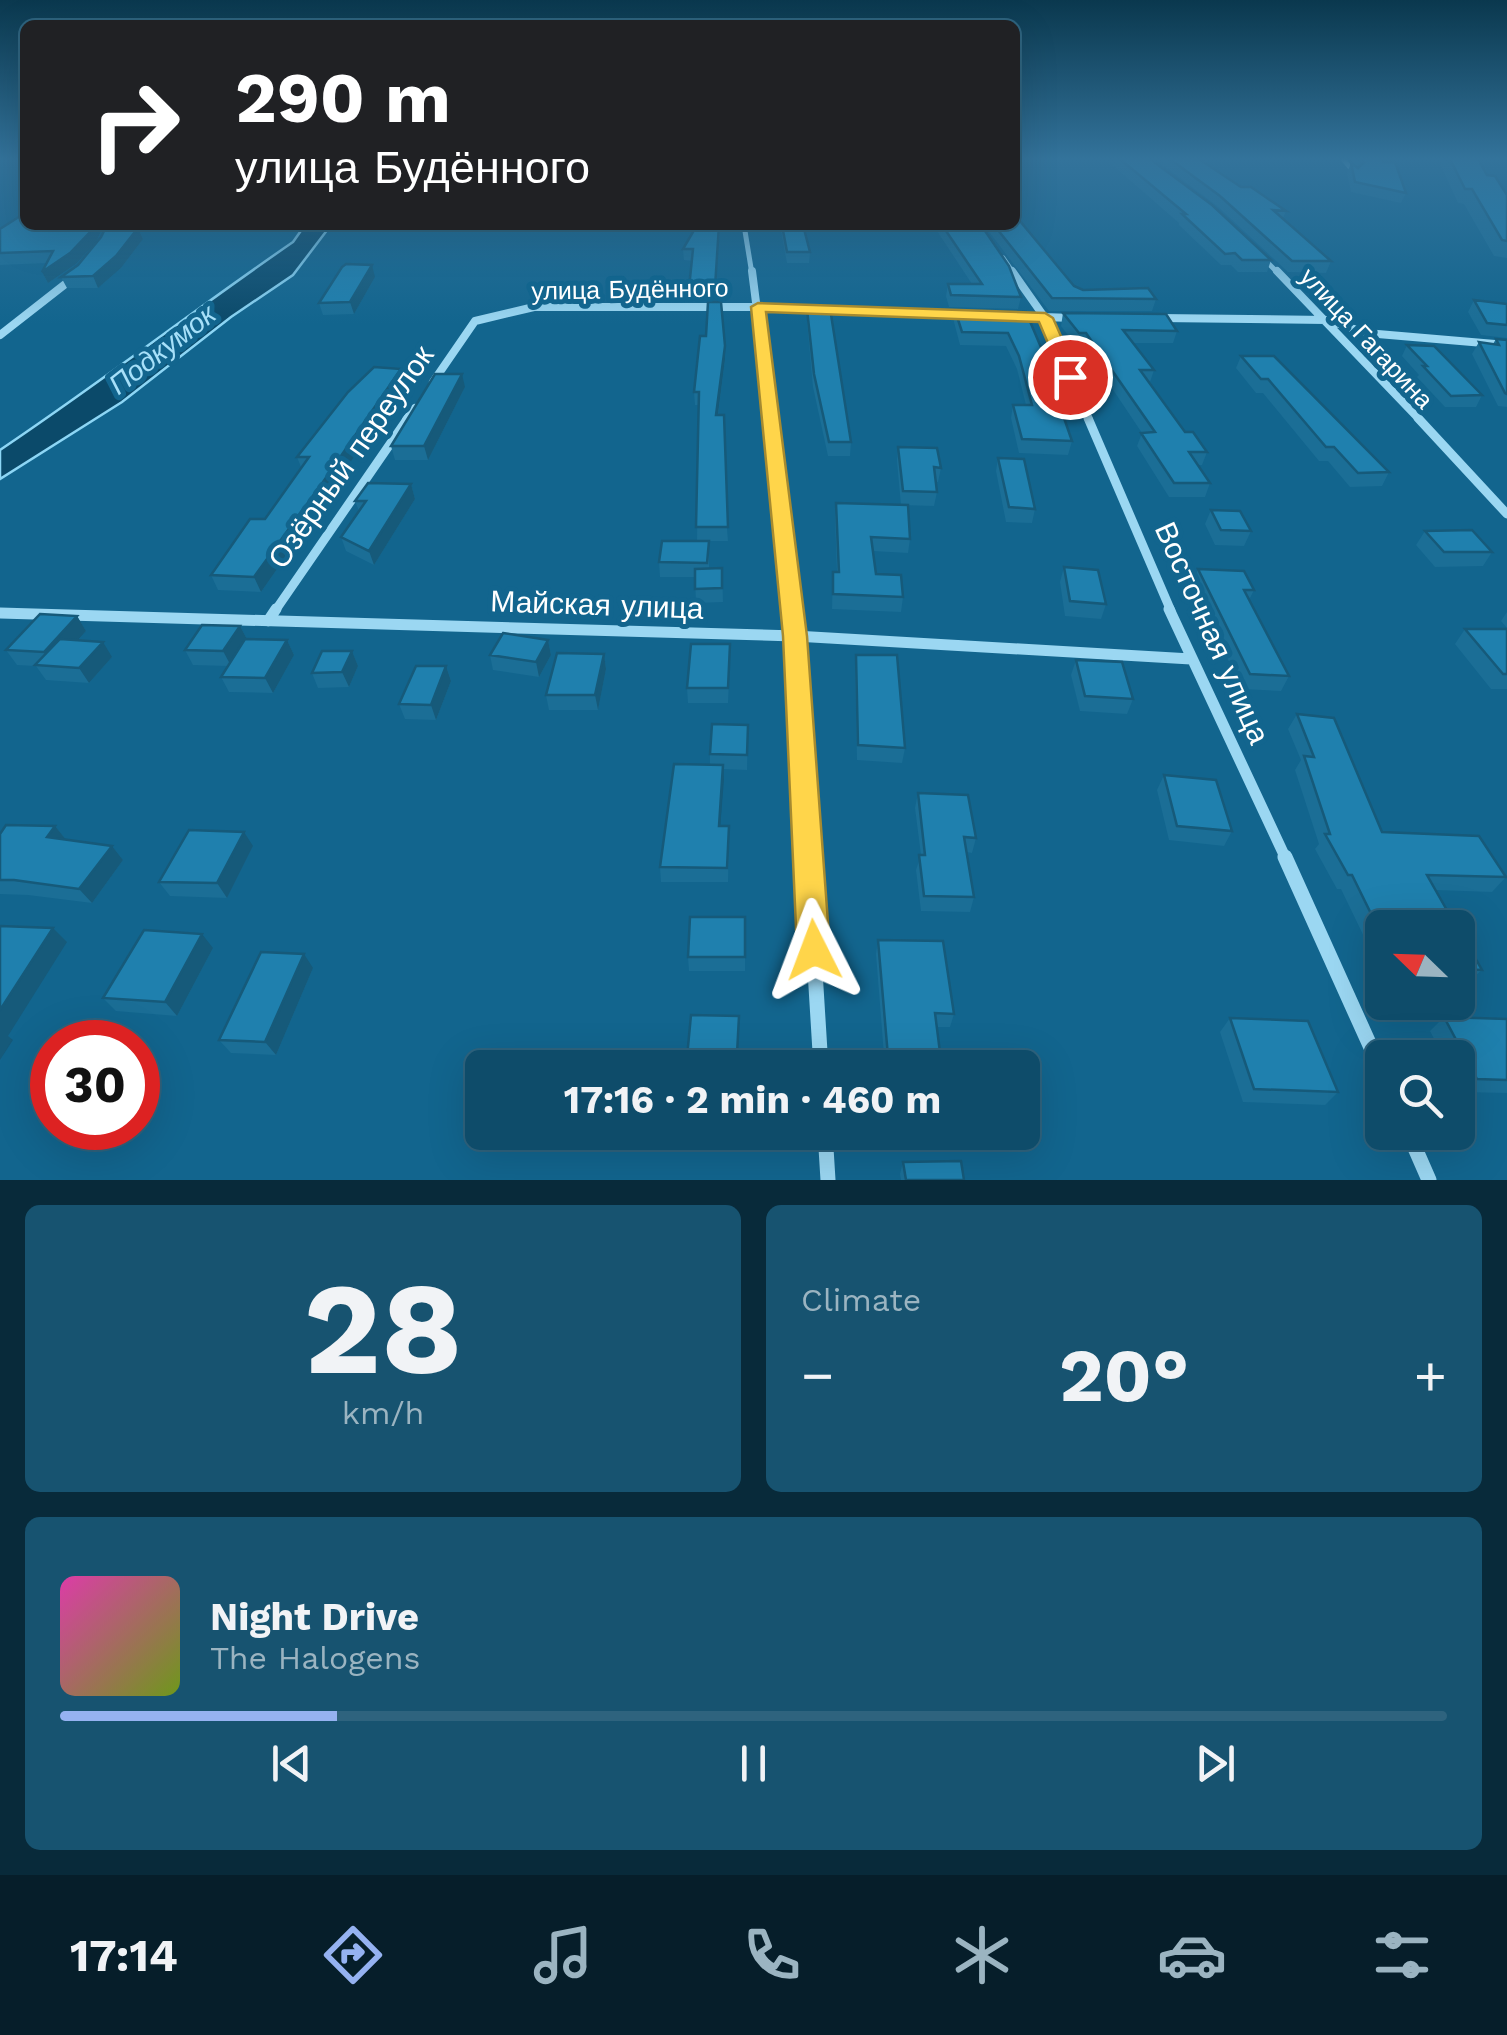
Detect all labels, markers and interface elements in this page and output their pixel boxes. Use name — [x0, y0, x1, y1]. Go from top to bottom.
text: 290 m — [235, 57, 451, 139]
icon: right — [70, 60, 200, 190]
text: улица Будённого — [235, 141, 590, 194]
street label: улица Гагарина — [1294, 262, 1439, 415]
street label: улица Будённого — [531, 273, 729, 306]
water label: Подкумок — [102, 296, 224, 401]
pin — [1028, 335, 1113, 420]
street label: Озёрный переулок — [261, 338, 441, 575]
icon: arrive — [1043, 350, 1098, 405]
street label: Восточная улица — [1148, 517, 1277, 749]
street label: Майская улица — [490, 583, 704, 626]
position arrow — [762, 898, 866, 1002]
north arrow — [1365, 910, 1475, 1020]
map controls — [1365, 910, 1475, 1150]
speed limit sign: 30 — [30, 1020, 160, 1150]
button: search — [1365, 1040, 1475, 1150]
text: 17:16 · 2 min · 460 m — [564, 1078, 941, 1122]
text: 28 — [304, 1252, 463, 1405]
text: Climate — [801, 1281, 921, 1319]
text: 20° — [1059, 1331, 1189, 1419]
text: − — [801, 1343, 834, 1407]
text: + — [1414, 1343, 1447, 1407]
text: km/h — [342, 1394, 424, 1432]
text: Night Drive — [210, 1595, 419, 1639]
text: The Halogens — [210, 1639, 420, 1677]
icon: previous — [264, 1736, 319, 1791]
icon: pause — [726, 1736, 781, 1791]
icon: next — [1188, 1736, 1243, 1791]
icon: directions — [318, 1920, 388, 1990]
icon: music — [528, 1920, 598, 1990]
icon: phone — [737, 1920, 807, 1990]
icon: climate — [947, 1920, 1017, 1990]
icon: car — [1157, 1920, 1227, 1990]
icon: filters — [1367, 1920, 1437, 1990]
text: 17:14 — [70, 1929, 178, 1982]

